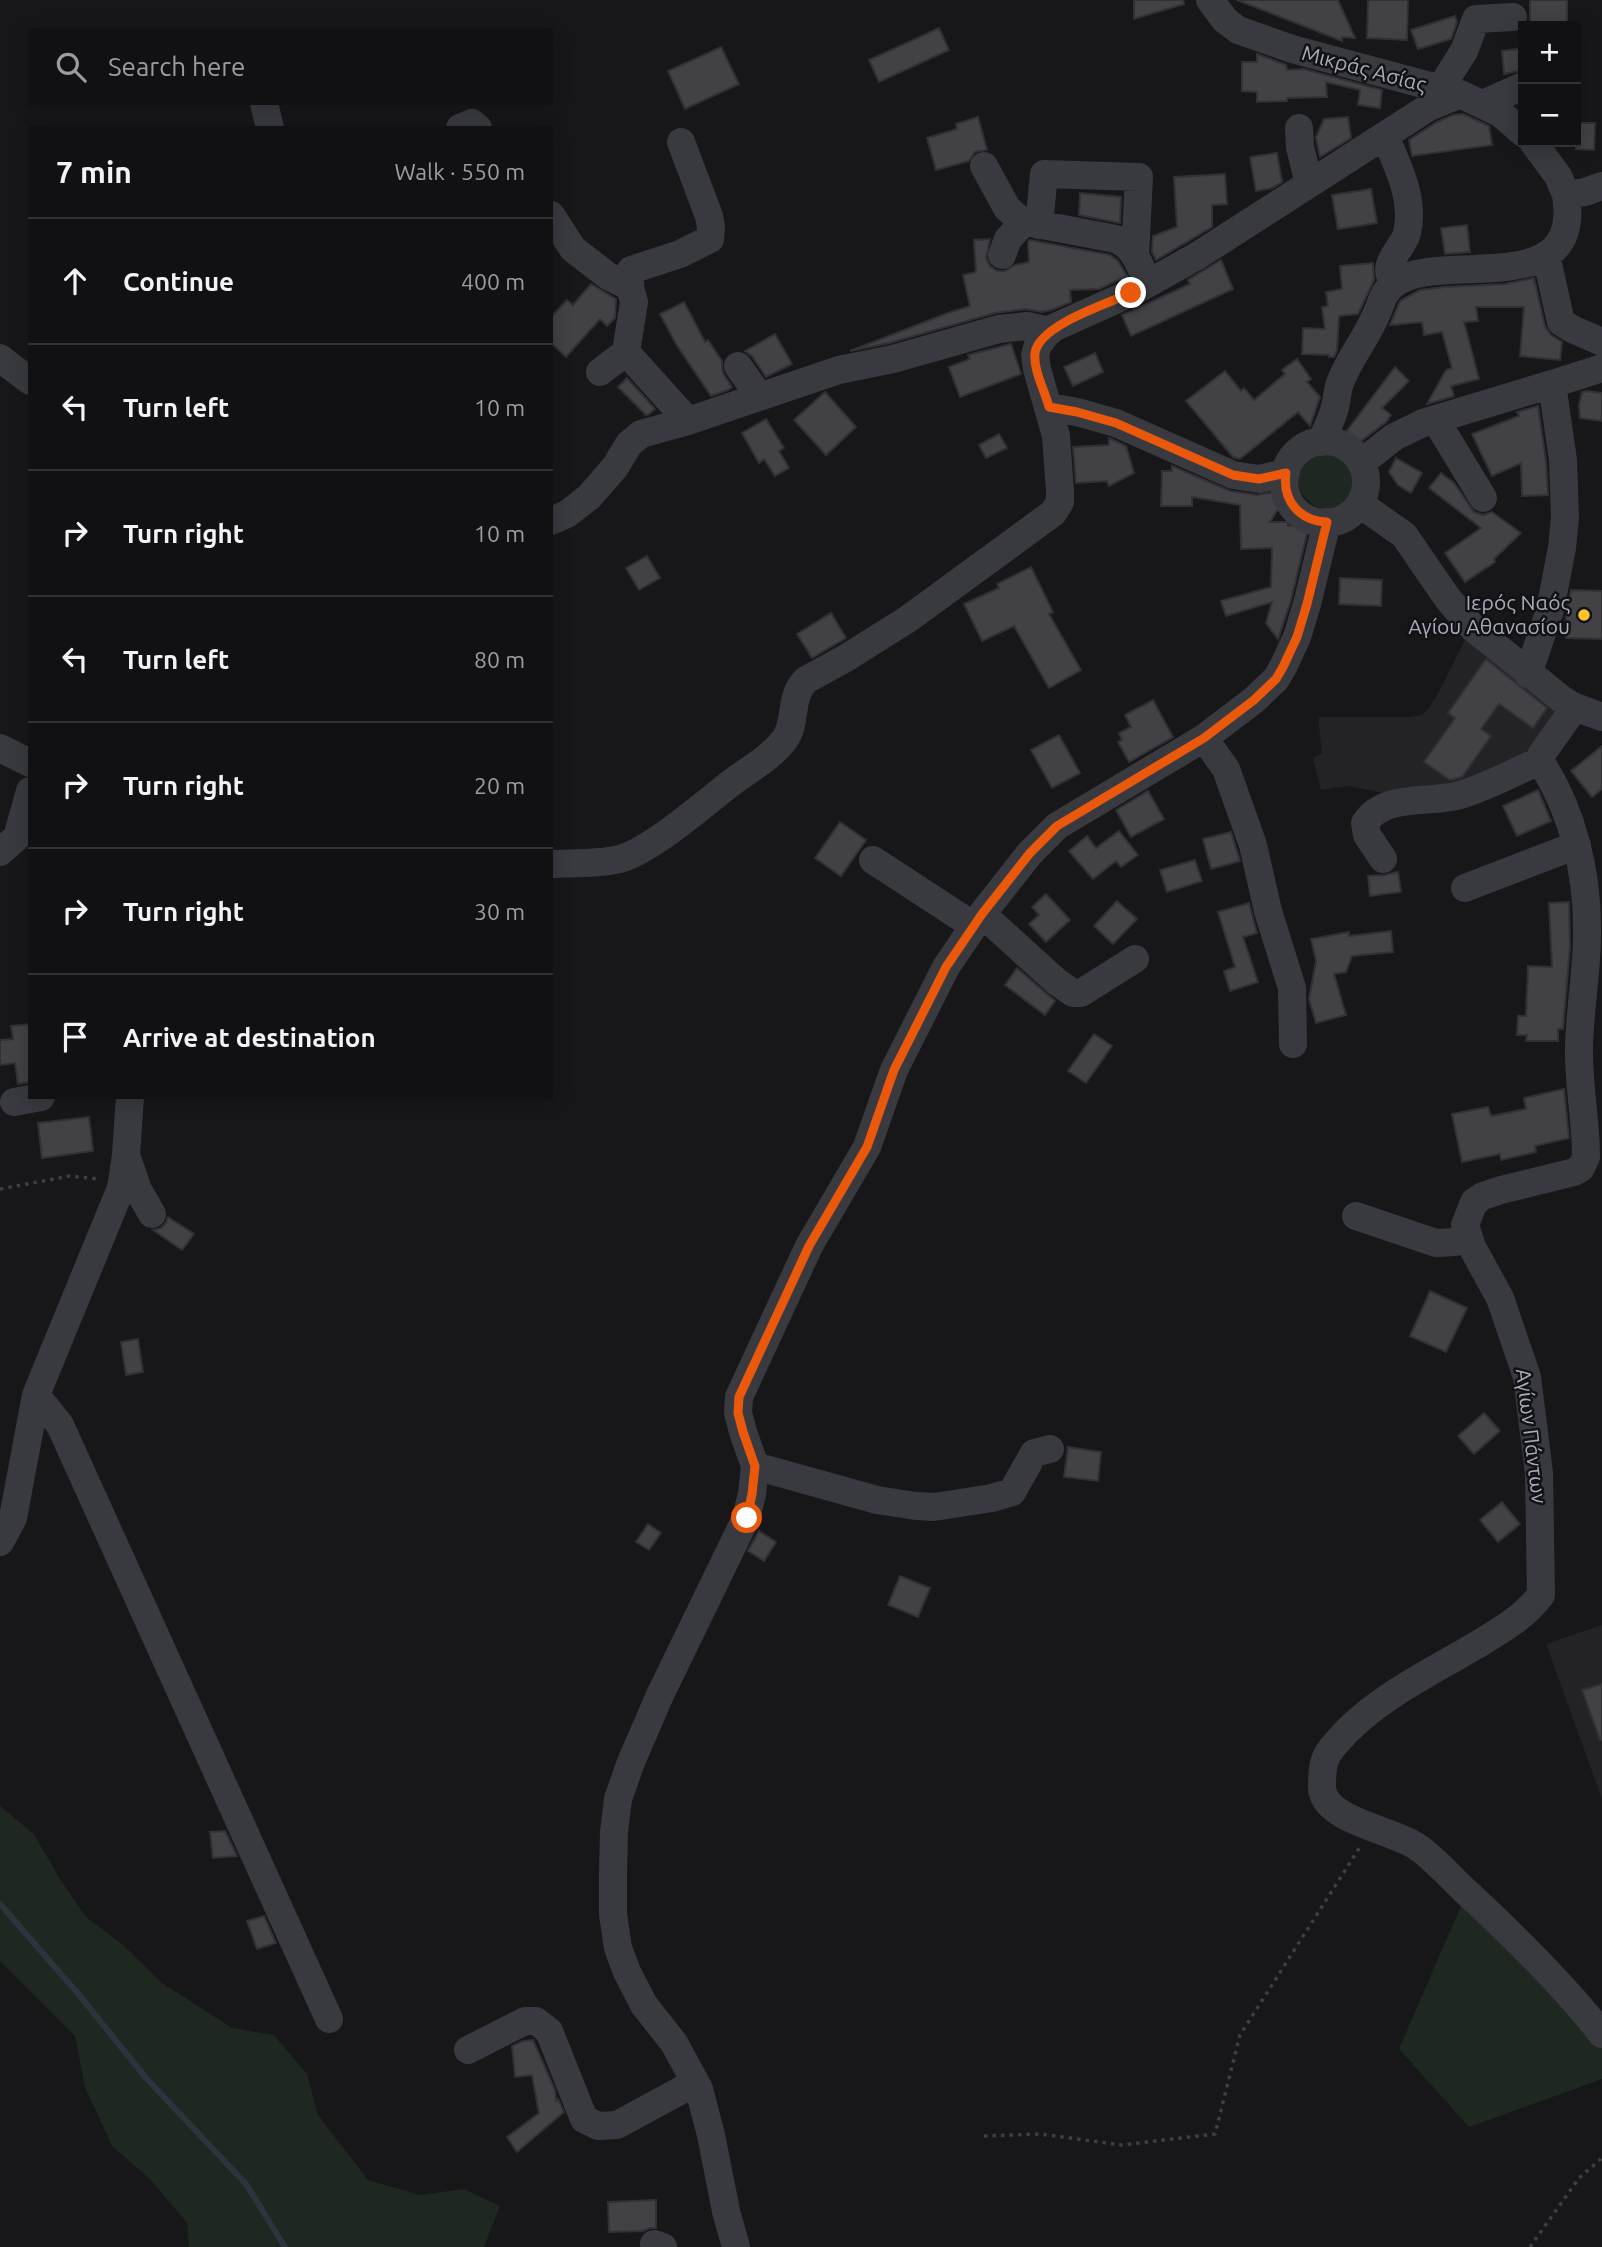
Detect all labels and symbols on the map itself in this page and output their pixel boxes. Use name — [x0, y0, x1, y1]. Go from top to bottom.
street label: Μικράς Ασίας — [1299, 40, 1430, 96]
route end — [1115, 277, 1146, 308]
place label: Ιερός Ναός Αγίου Αθανασίου — [1408, 590, 1570, 638]
marker: Ιερός Ναός Αγίου Αθανασίου — [1576, 607, 1592, 623]
street label: Αγίων Πάντων — [1512, 1367, 1552, 1505]
route start — [731, 1502, 762, 1533]

